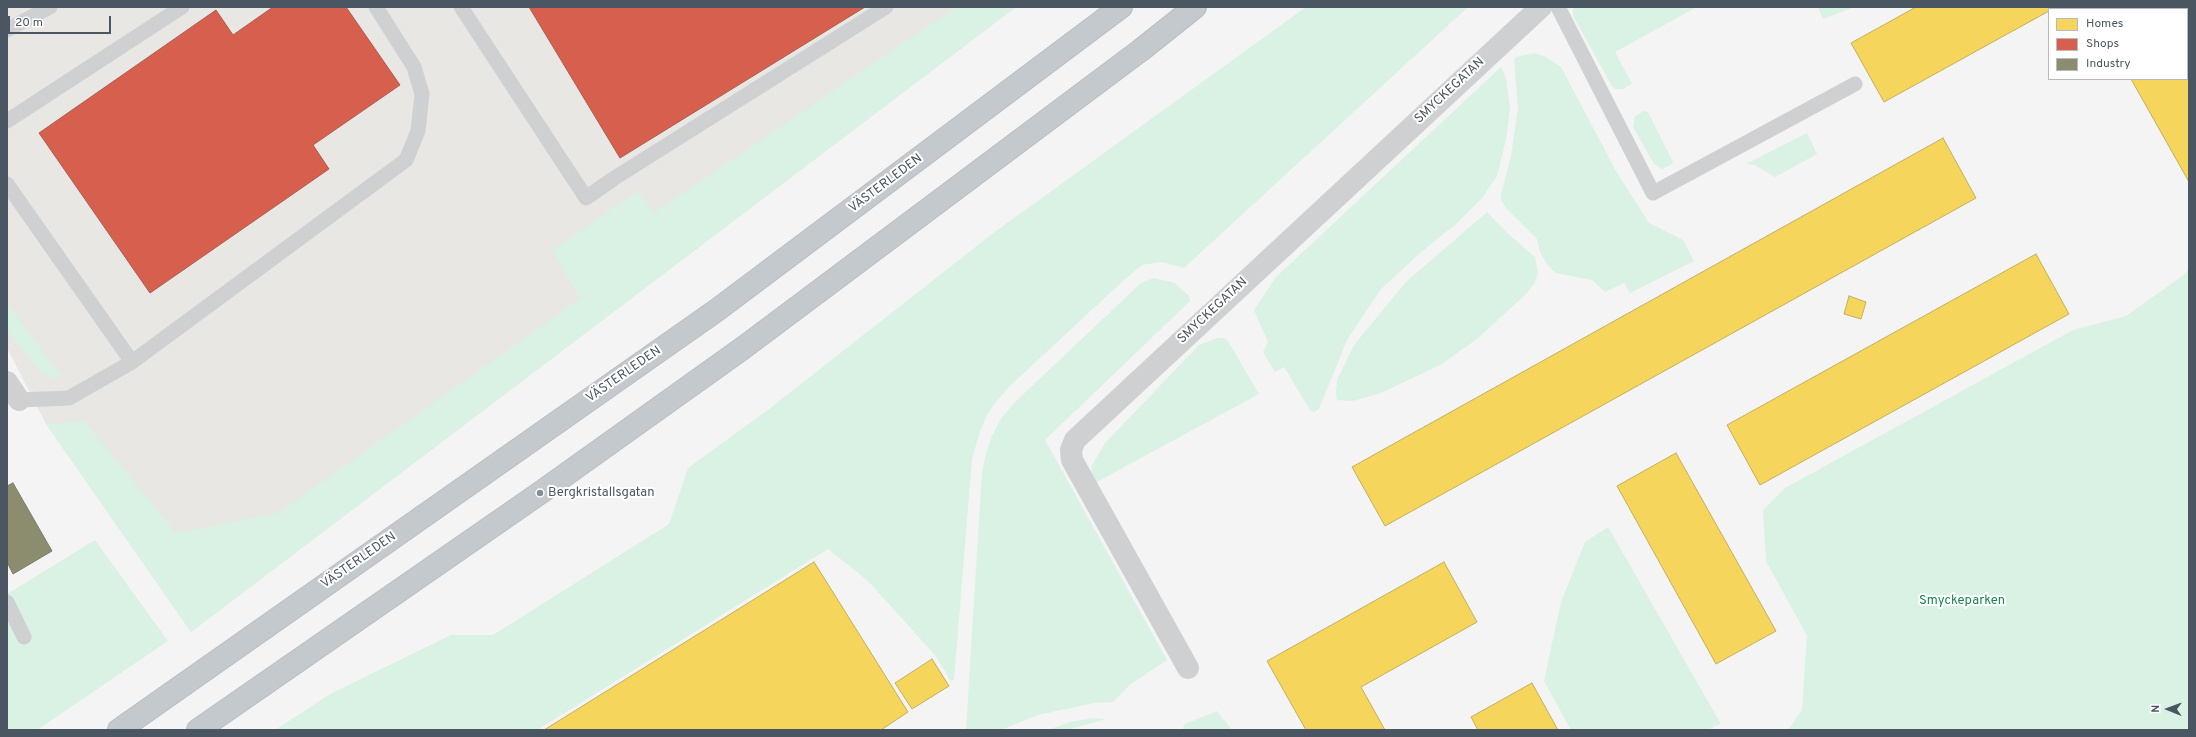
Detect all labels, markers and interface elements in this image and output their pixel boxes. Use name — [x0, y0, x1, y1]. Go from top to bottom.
scale bar — [10, 8, 113, 34]
legend — [2048, 8, 2188, 80]
text: 20 m — [15, 15, 43, 31]
text: Homes — [2086, 16, 2123, 32]
text: Shops — [2086, 36, 2119, 52]
street label: SMYCKEGATAN — [1412, 55, 1488, 127]
text: Industry — [2086, 56, 2131, 72]
street label: VÄSTERLEDEN — [846, 151, 926, 217]
street label: SMYCKEGATAN — [1175, 275, 1251, 347]
street label: VÄSTERLEDEN — [583, 343, 665, 407]
place label: Bergkristallsgatan — [548, 485, 655, 501]
marker: Bergkristallsgatan — [535, 488, 545, 498]
street label: VÄSTERLEDEN — [318, 529, 400, 593]
park label: Smyckeparken — [1919, 593, 2005, 609]
north arrow — [2148, 689, 2188, 729]
text: N — [2149, 705, 2163, 713]

